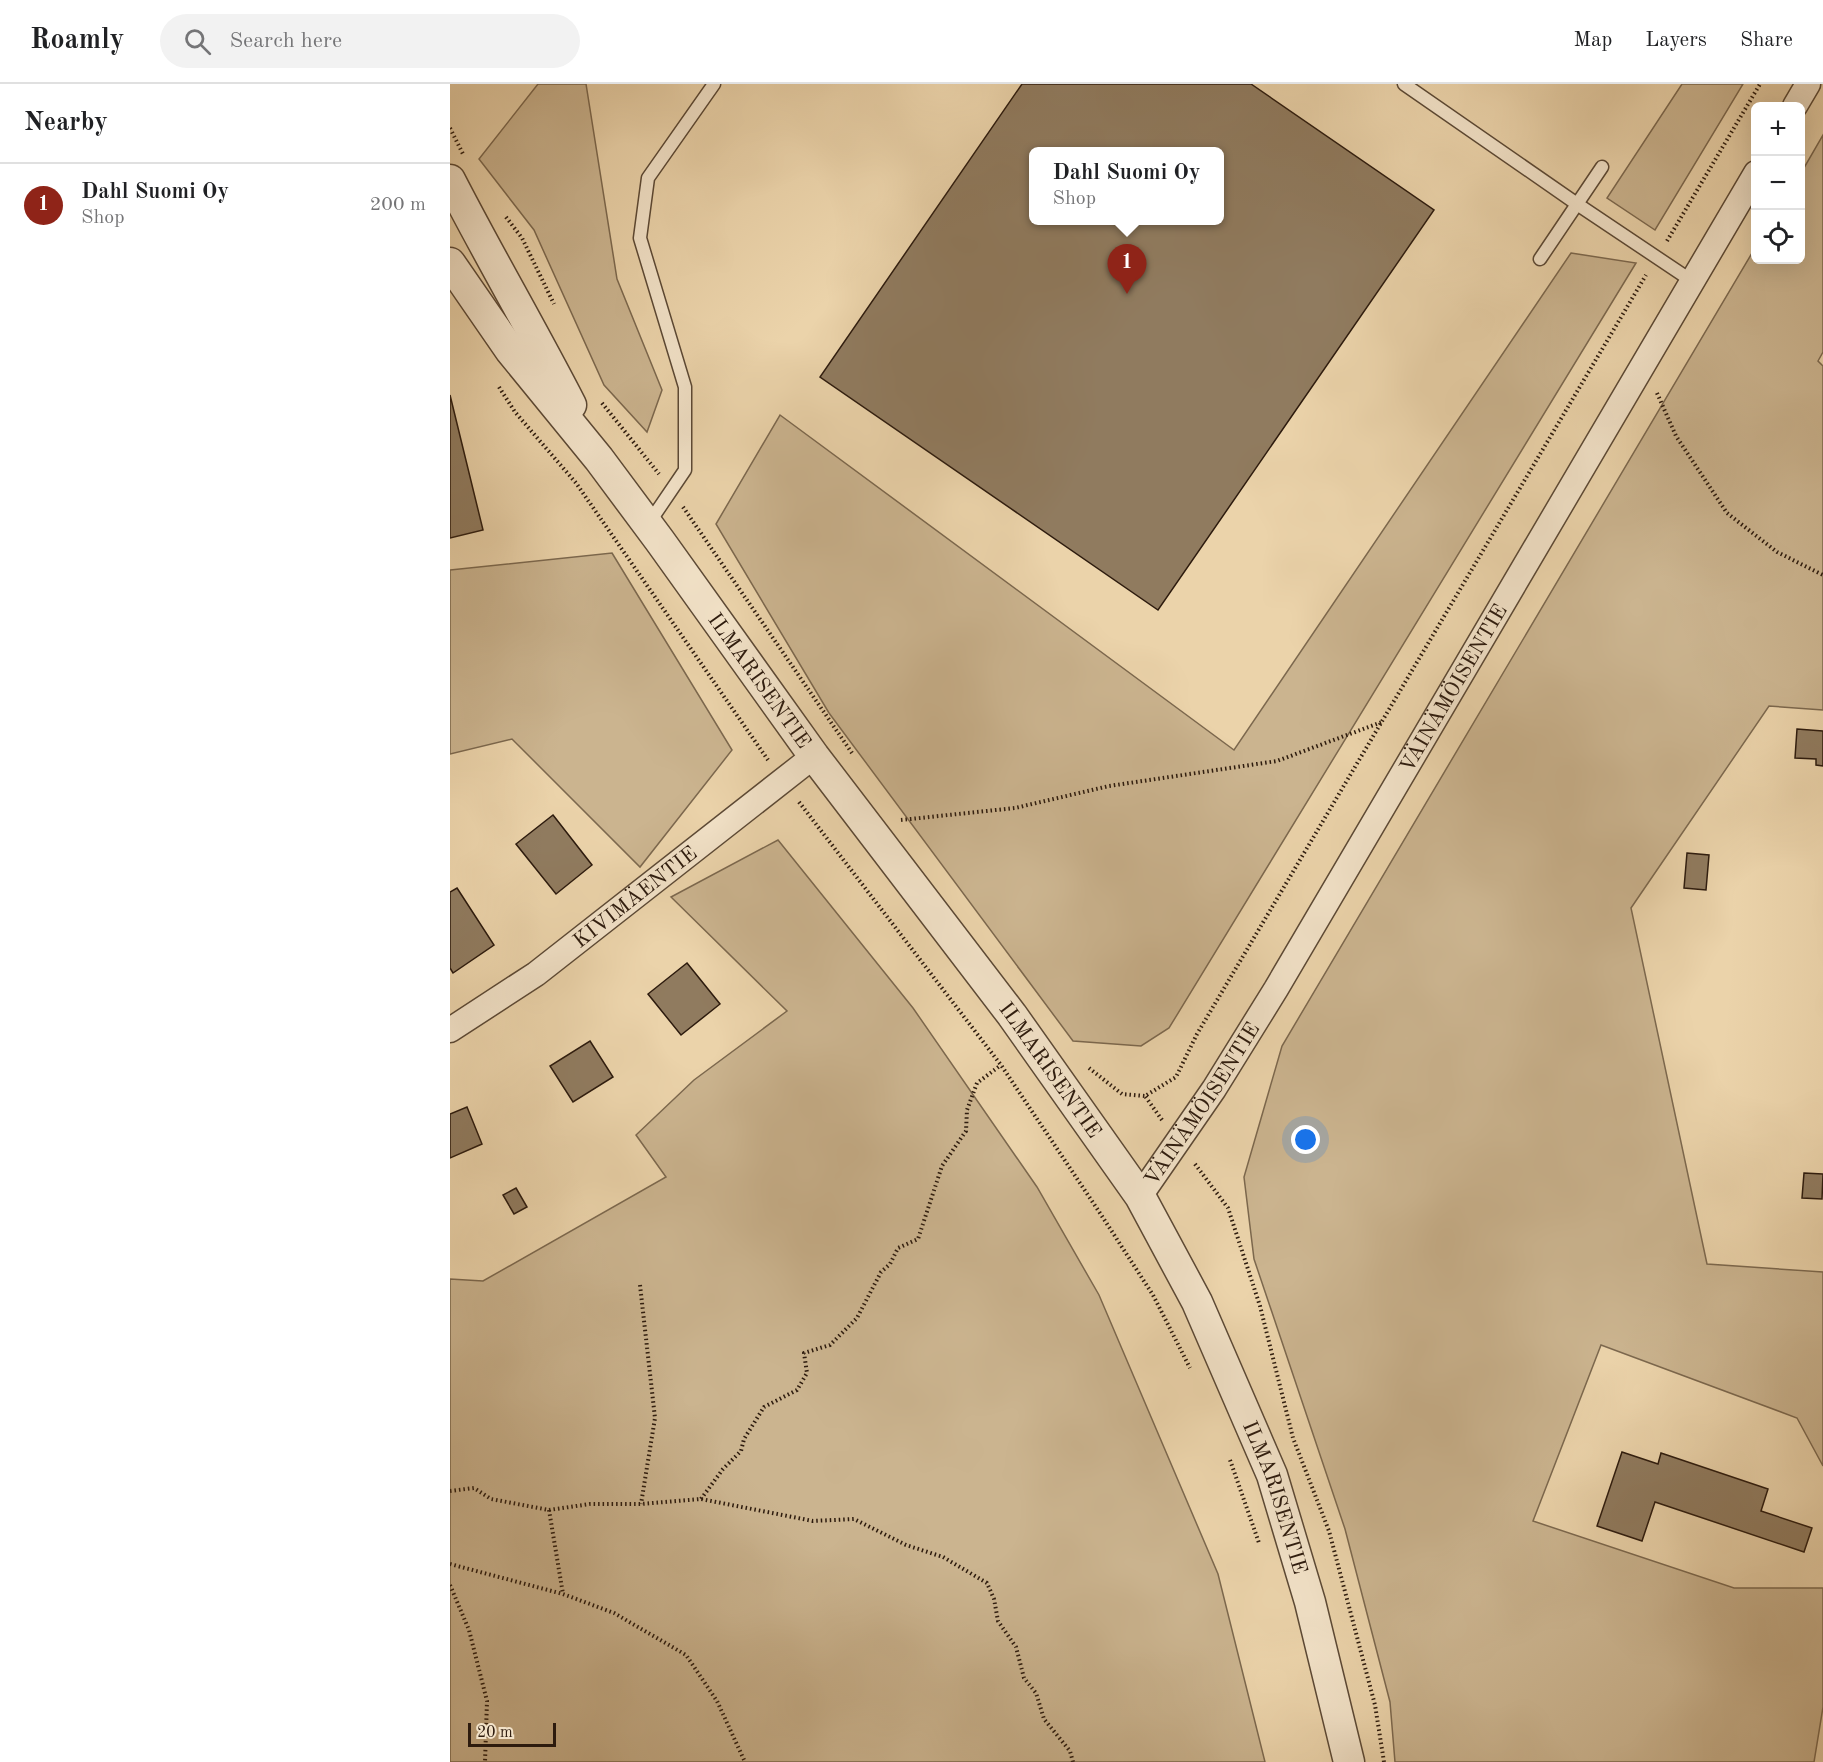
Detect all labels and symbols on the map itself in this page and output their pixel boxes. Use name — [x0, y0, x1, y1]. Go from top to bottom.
pin: 1 — [1108, 244, 1146, 294]
street label: VÄINÄMÖISENTIE — [1397, 601, 1512, 776]
street label: ILMARISENTIE — [703, 610, 814, 753]
street label: KIVIMÄENTIE — [570, 843, 701, 953]
street label: ILMARISENTIE — [994, 999, 1104, 1142]
street label: VÄINÄMÖISENTIE — [1141, 1019, 1265, 1190]
your location — [1291, 1125, 1320, 1154]
street label: ILMARISENTIE — [1238, 1418, 1310, 1577]
scale bar — [468, 1720, 556, 1748]

